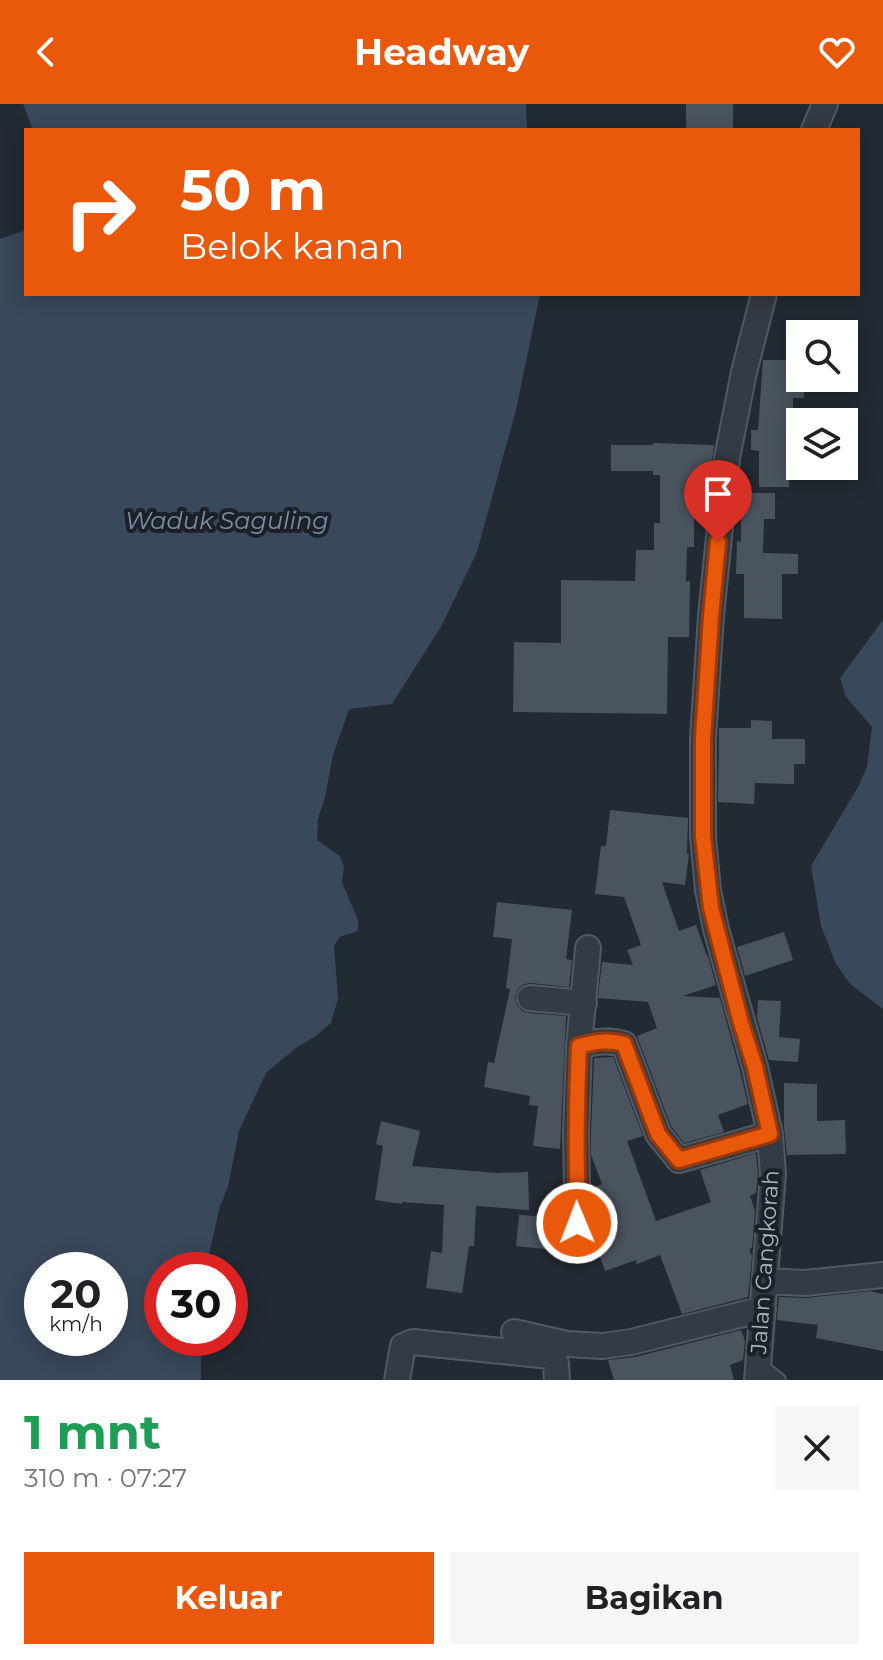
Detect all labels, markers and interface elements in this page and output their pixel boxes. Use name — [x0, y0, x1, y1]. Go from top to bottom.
icon: back — [24, 30, 68, 74]
text: Headway — [354, 30, 529, 74]
icon: heart — [815, 30, 859, 74]
text: 50 m — [180, 156, 326, 224]
icon: right — [48, 160, 152, 264]
text: Belok kanan — [180, 224, 404, 268]
map controls — [786, 320, 858, 480]
button: search — [786, 320, 858, 392]
button: layers — [786, 408, 858, 480]
pin — [684, 460, 752, 542]
icon: arrive — [696, 472, 740, 516]
water label: Waduk Saguling — [125, 506, 329, 535]
street label: Jalan Cangkorah — [745, 1169, 785, 1356]
position arrow — [535, 1181, 619, 1265]
speed limit sign: 30 — [144, 1252, 248, 1356]
text: 20 — [51, 1269, 101, 1318]
text: km/h — [49, 1312, 103, 1336]
text: 1 mnt — [24, 1403, 161, 1461]
button: close — [775, 1406, 859, 1490]
text: 310 m · 07:27 — [24, 1462, 187, 1494]
button: Keluar — [24, 1552, 434, 1644]
button: Bagikan — [450, 1552, 859, 1644]

